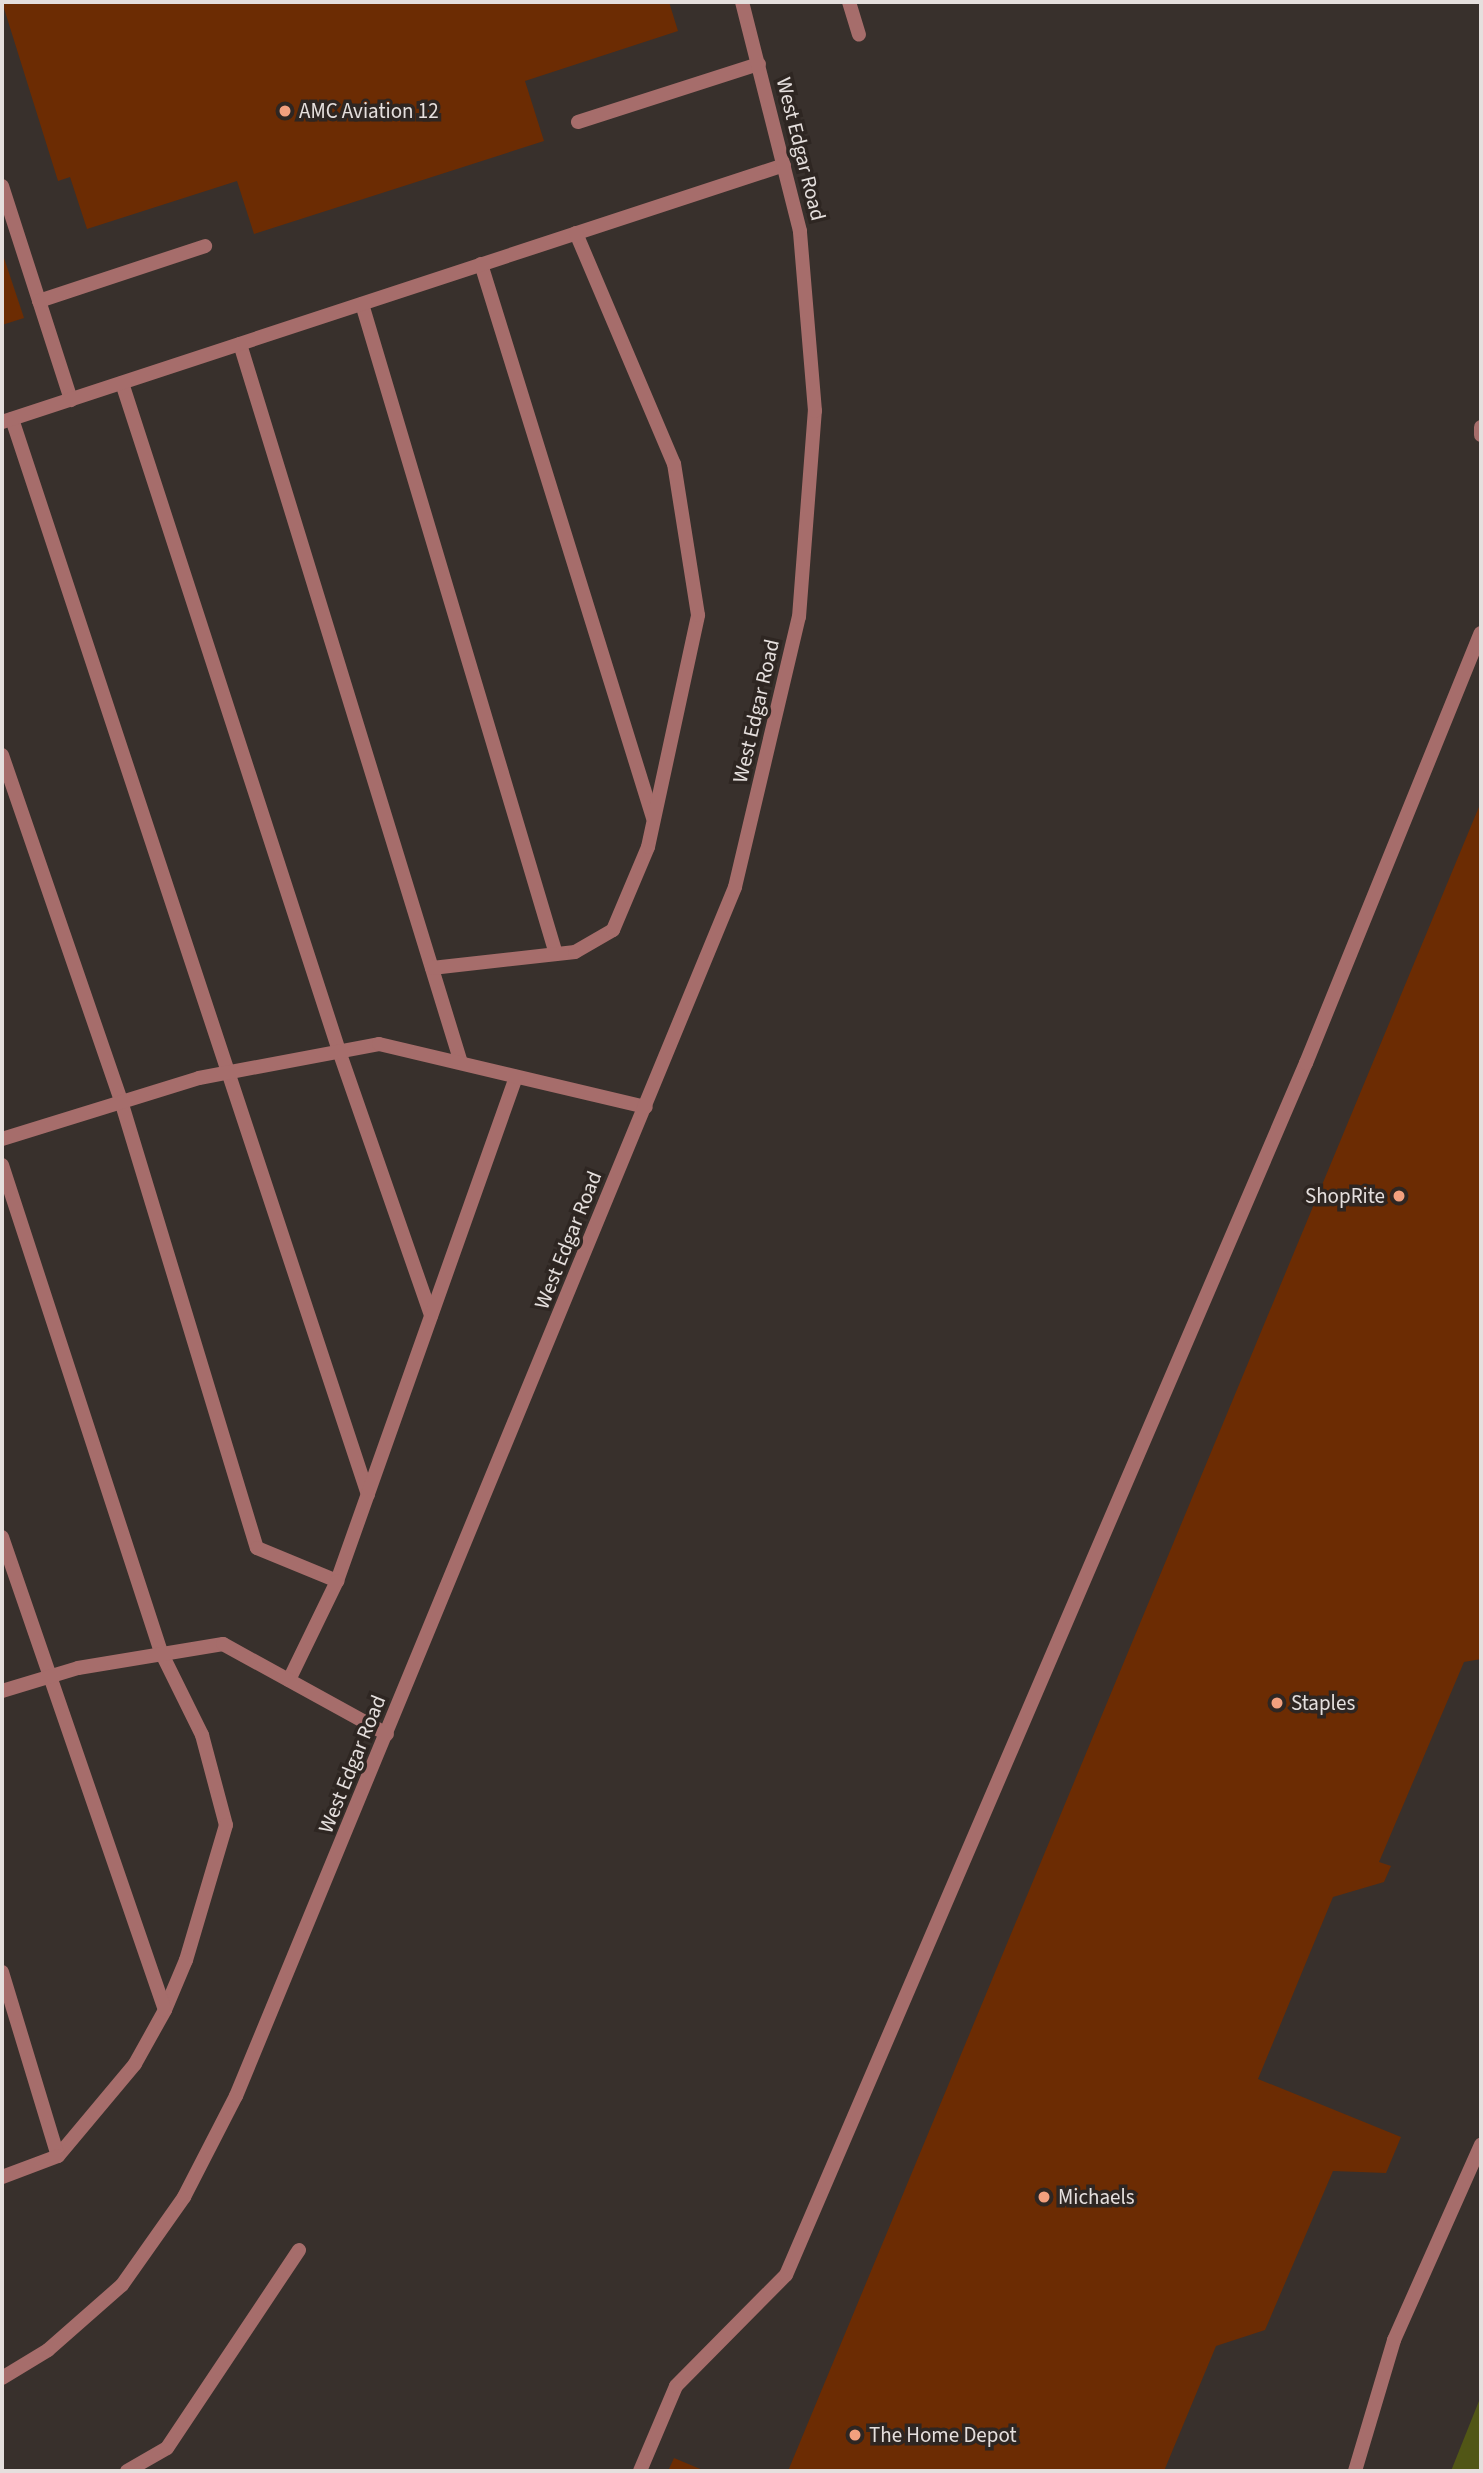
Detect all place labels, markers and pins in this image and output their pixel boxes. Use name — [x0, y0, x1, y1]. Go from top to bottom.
place label: AMC Aviation 12 — [299, 98, 439, 124]
marker: AMC Aviation 12 — [277, 103, 293, 119]
place label: ShopRite — [1305, 1183, 1385, 1209]
marker: ShopRite — [1391, 1188, 1407, 1204]
place label: Staples — [1291, 1690, 1355, 1716]
marker: Staples — [1269, 1695, 1285, 1711]
place label: Michaels — [1058, 2184, 1135, 2210]
marker: Michaels — [1036, 2189, 1052, 2205]
place label: The Home Depot — [869, 2422, 1016, 2448]
marker: The Home Depot — [847, 2427, 863, 2443]

